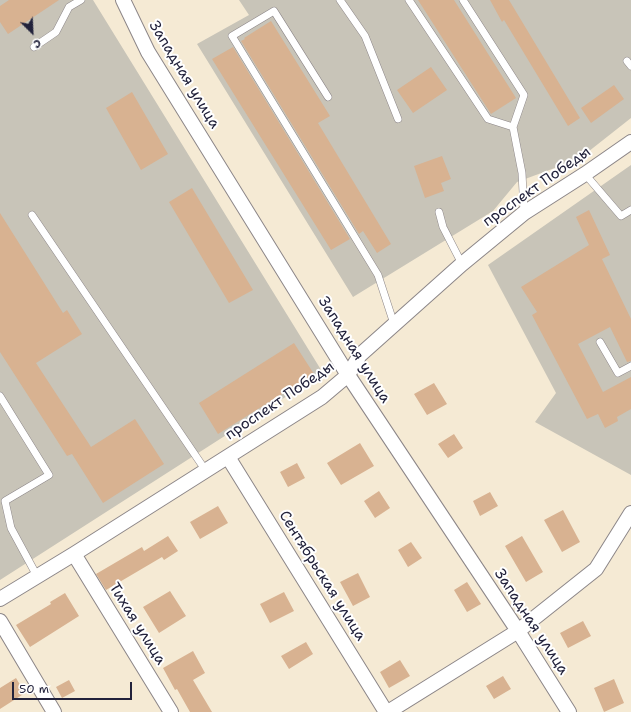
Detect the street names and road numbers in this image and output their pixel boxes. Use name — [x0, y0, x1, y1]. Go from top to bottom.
street label: Западная улица — [145, 18, 223, 132]
street label: проспект Победы — [480, 143, 594, 231]
street label: Западная улица — [314, 293, 394, 407]
street label: проспект Победы — [222, 358, 338, 444]
street label: Сентябрьская улица — [275, 508, 369, 644]
street label: Западная улица — [490, 566, 572, 678]
street label: Тихая улица — [105, 580, 169, 668]

